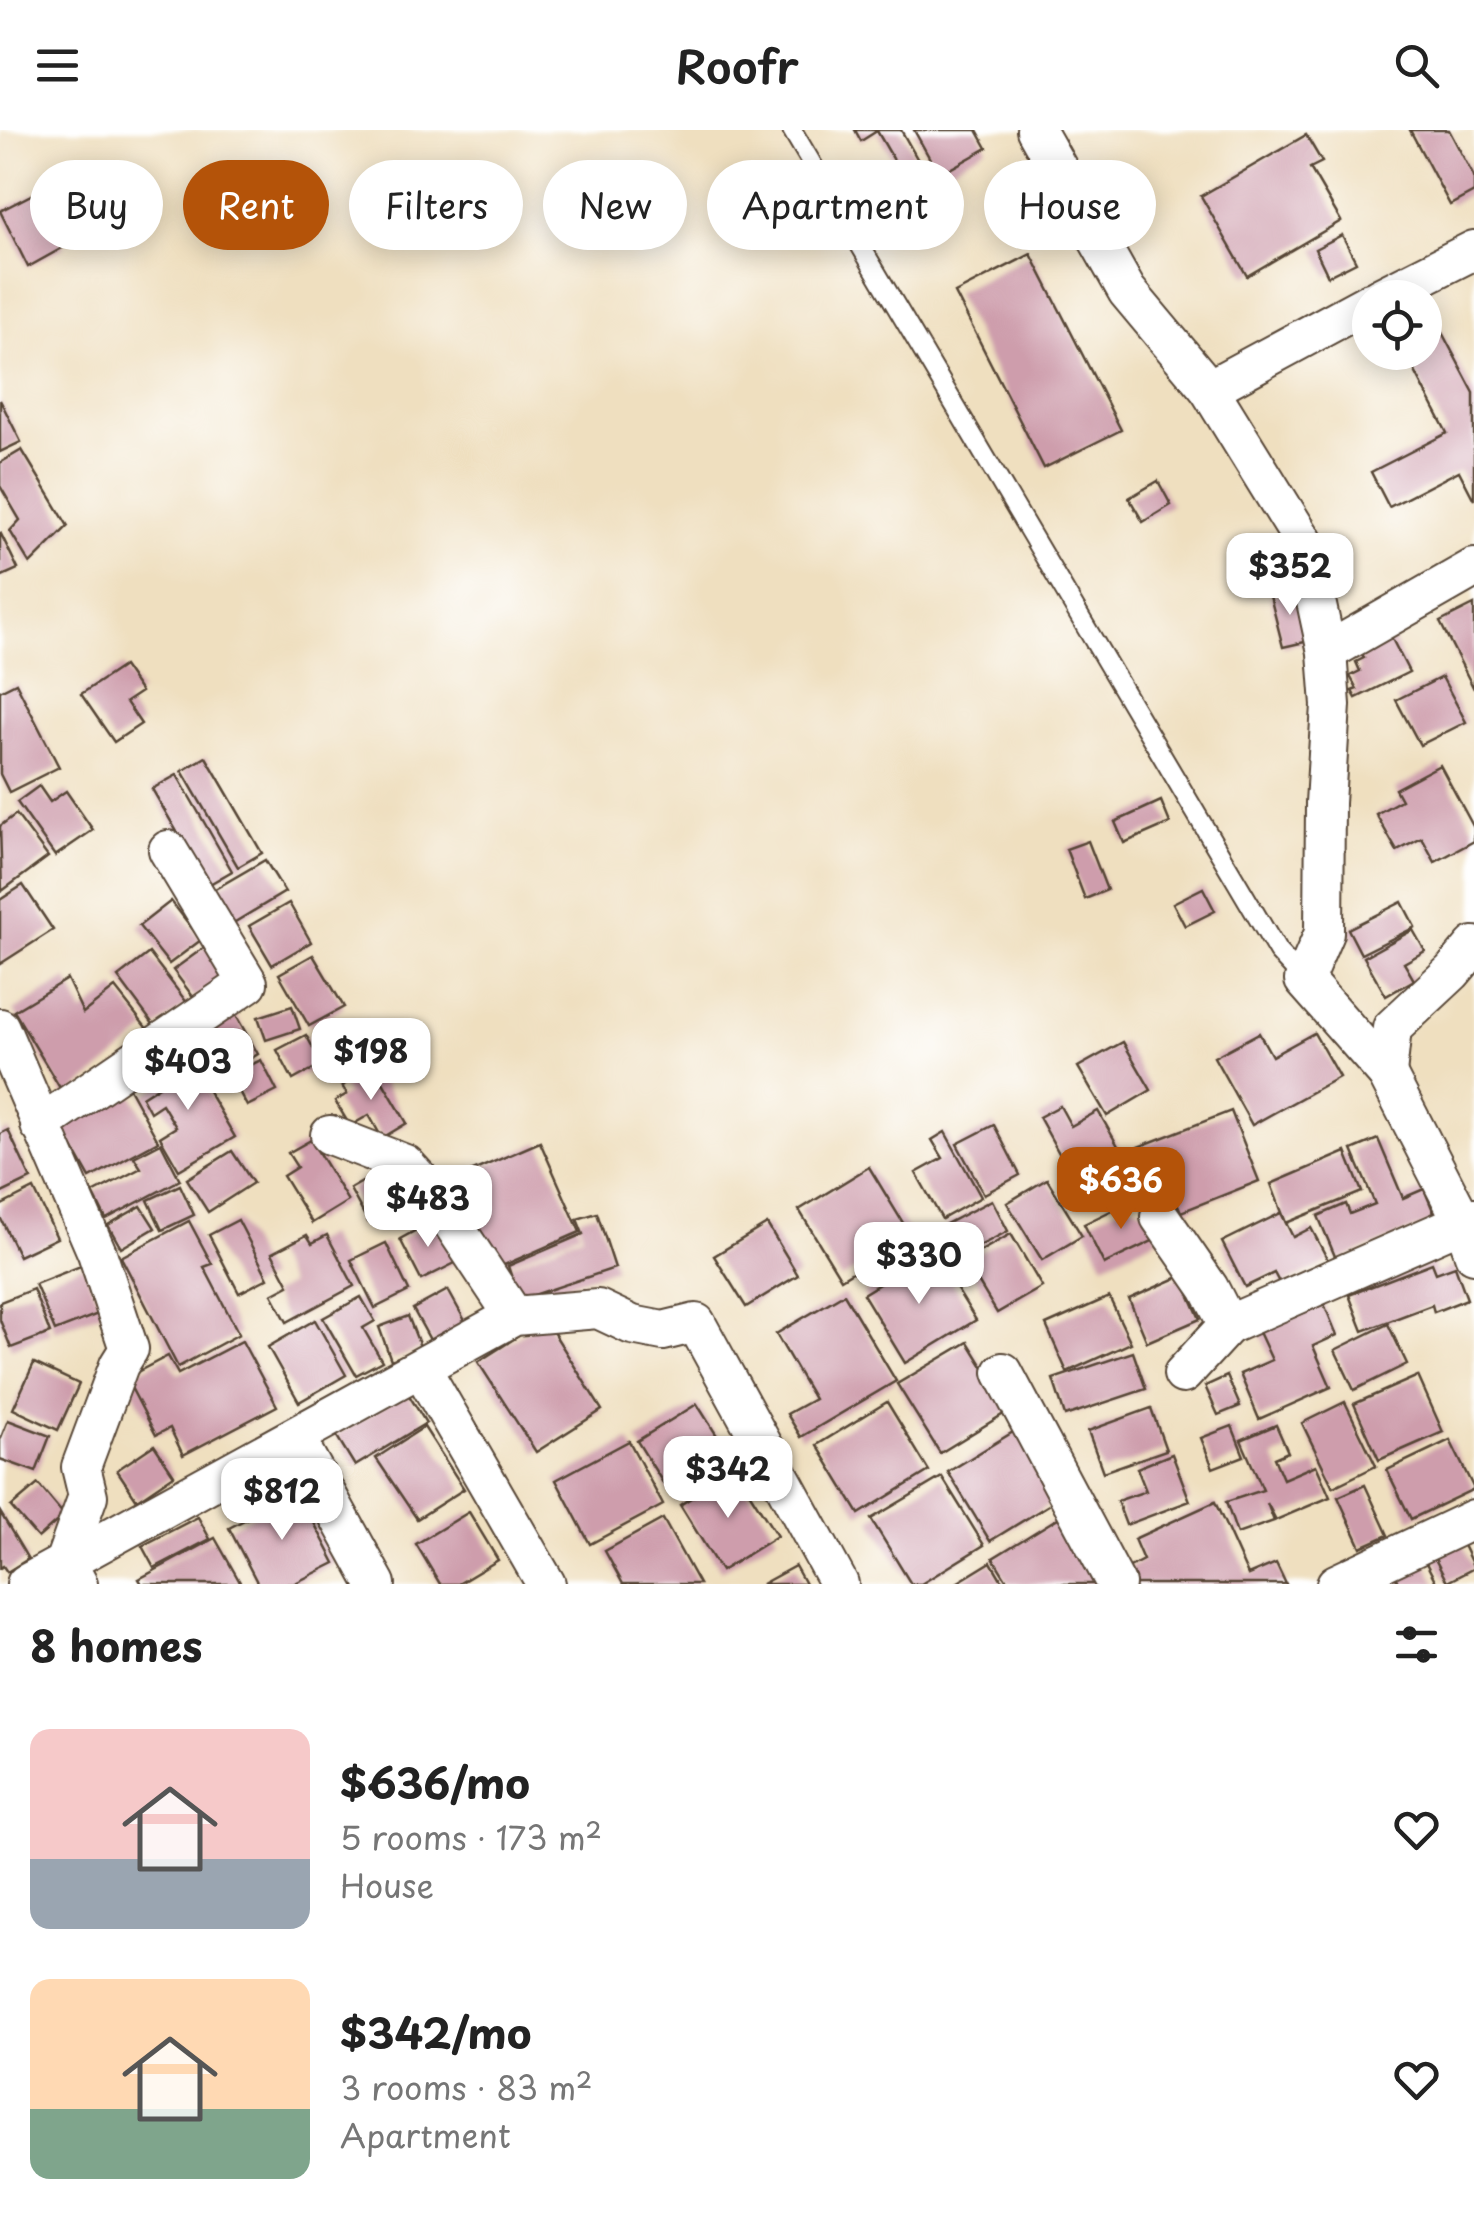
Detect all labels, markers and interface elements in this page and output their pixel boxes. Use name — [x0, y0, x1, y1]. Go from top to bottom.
text: Roofr — [675, 31, 799, 99]
icon: menu — [30, 38, 85, 93]
icon: search — [1389, 38, 1444, 93]
chip: Buy — [30, 160, 163, 250]
chip: Rent — [183, 160, 329, 250]
chip: Filters — [349, 160, 523, 250]
chip: New — [543, 160, 687, 250]
chip: Apartment — [707, 160, 964, 250]
chip: House — [984, 160, 1156, 250]
map controls — [1352, 280, 1442, 370]
button: locate — [1352, 280, 1442, 370]
pin: $352 — [1231, 533, 1349, 618]
text: $352 — [1248, 541, 1332, 589]
pin: $198 — [312, 1018, 430, 1103]
text: $198 — [333, 1026, 409, 1074]
pin: $403 — [129, 1028, 247, 1113]
text: $403 — [144, 1036, 232, 1084]
pin: $636 — [1062, 1147, 1180, 1232]
text: $636 — [1079, 1155, 1163, 1203]
pin: $483 — [369, 1165, 487, 1250]
text: $483 — [386, 1173, 470, 1221]
pin: $330 — [860, 1222, 978, 1307]
text: $330 — [876, 1230, 962, 1278]
pin: $342 — [669, 1436, 787, 1521]
text: $342 — [685, 1444, 771, 1492]
pin: $812 — [223, 1458, 341, 1543]
text: $812 — [243, 1466, 321, 1514]
text: 8 homes — [30, 1613, 203, 1676]
icon: filters — [1389, 1617, 1444, 1672]
text: $636/mo — [340, 1750, 530, 1813]
icon: home — [110, 1769, 230, 1889]
icon: heart — [1389, 1802, 1444, 1857]
text: 5 rooms · 173 m² — [340, 1813, 602, 1861]
text: House — [340, 1861, 434, 1909]
text: $342/mo — [340, 2000, 531, 2063]
icon: home — [110, 2019, 230, 2139]
icon: heart — [1389, 2052, 1444, 2107]
text: 3 rooms · 83 m² — [340, 2063, 593, 2111]
text: Apartment — [340, 2111, 511, 2159]

